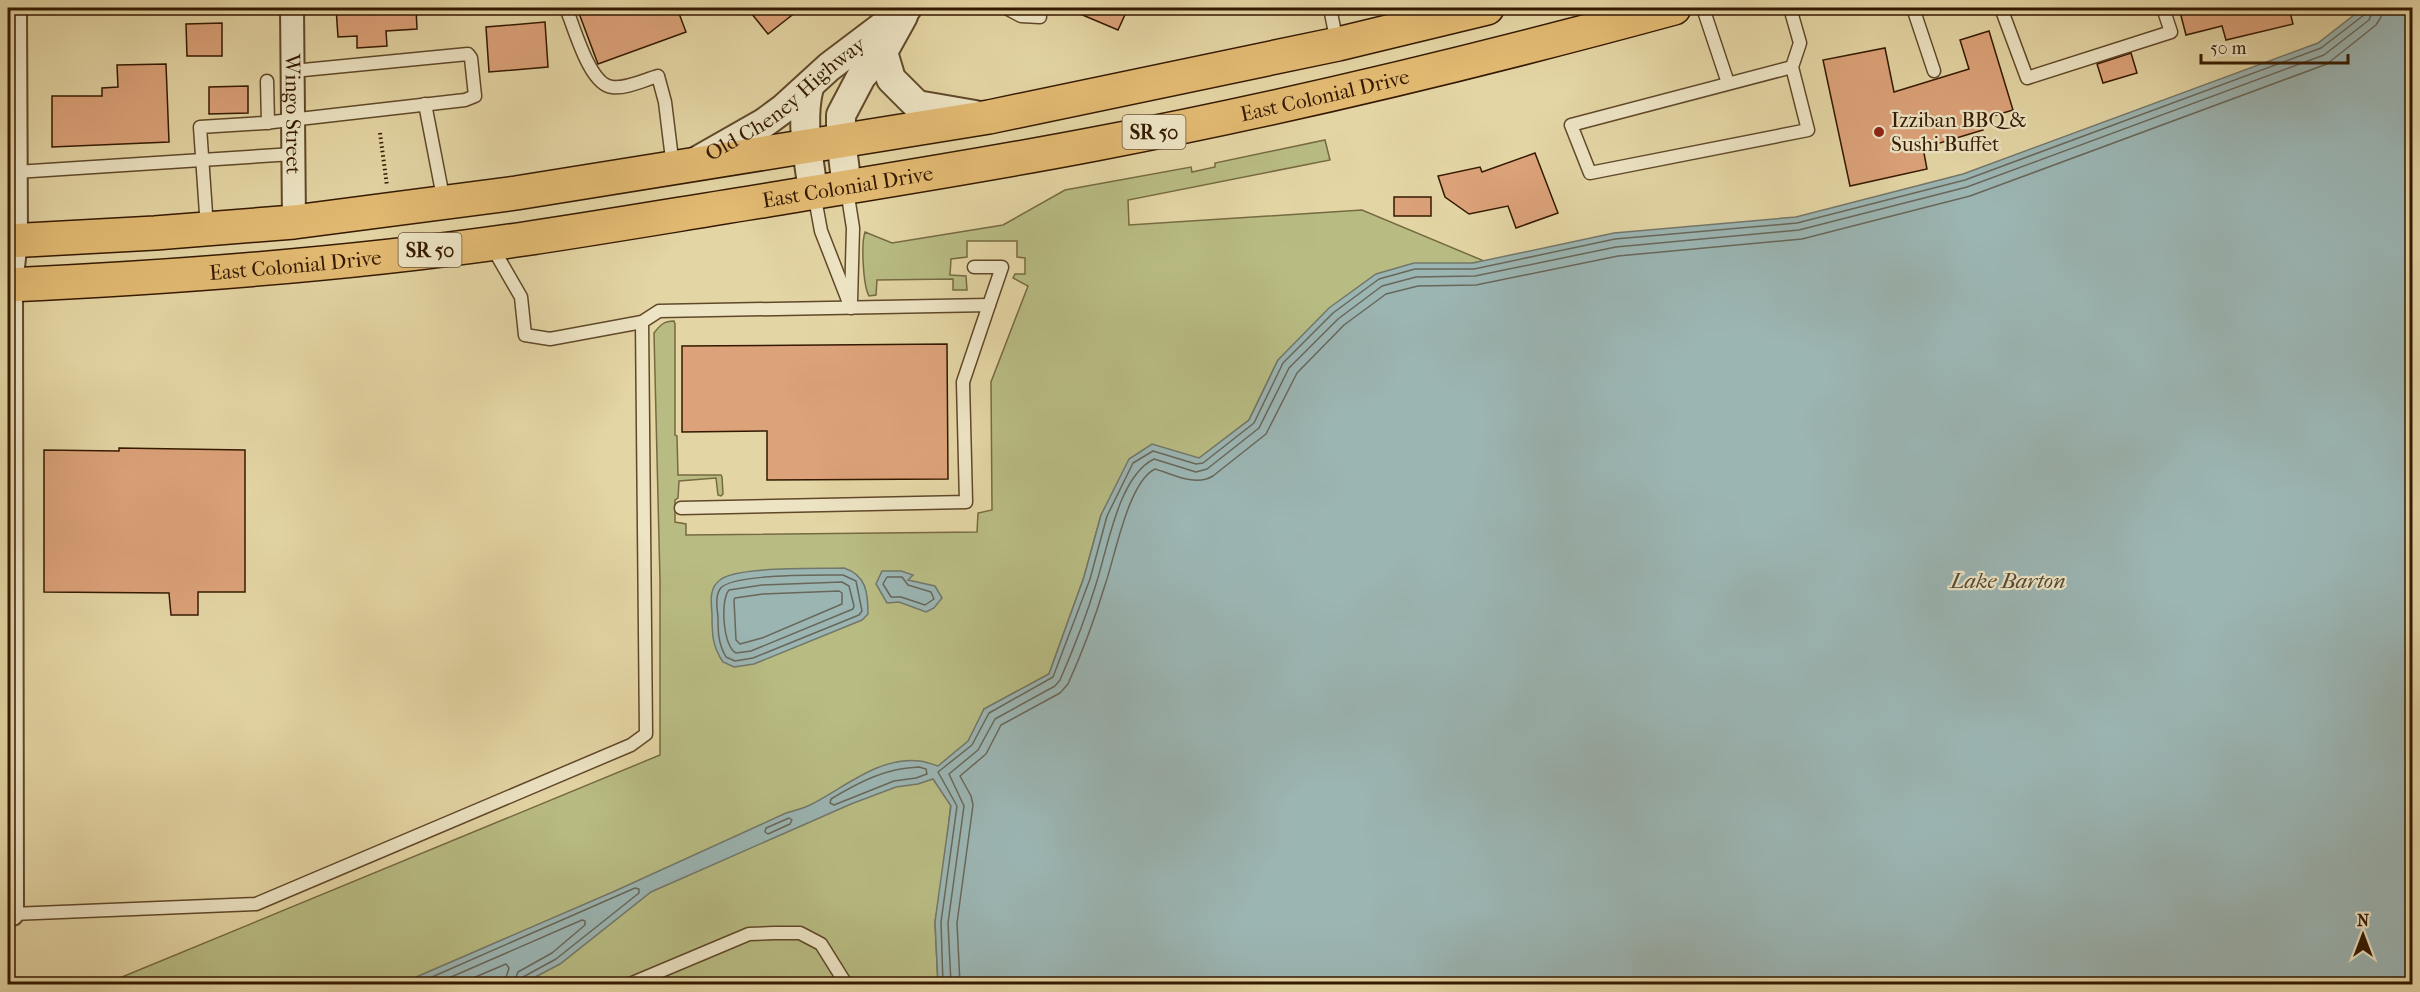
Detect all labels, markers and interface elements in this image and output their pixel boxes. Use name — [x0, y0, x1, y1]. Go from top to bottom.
scale bar — [2201, 27, 2348, 65]
street label: Old Cheney Highway — [701, 31, 871, 166]
text: 50 m — [2210, 38, 2247, 59]
street label: Wingo Street — [280, 53, 306, 175]
street label: East Colonial Drive — [1238, 64, 1412, 126]
place label: Izziban BBQ & Sushi Buffet — [1891, 108, 2026, 156]
road number: SR 50 — [1122, 115, 1186, 149]
marker: Izziban BBQ & Sushi Buffet — [1872, 125, 1886, 139]
street label: East Colonial Drive — [760, 161, 935, 213]
road number: SR 50 — [398, 233, 462, 267]
street label: East Colonial Drive — [208, 245, 383, 285]
water label: Lake Barton — [1949, 568, 2065, 594]
north arrow — [2333, 905, 2393, 965]
text: N — [2357, 911, 2370, 930]

